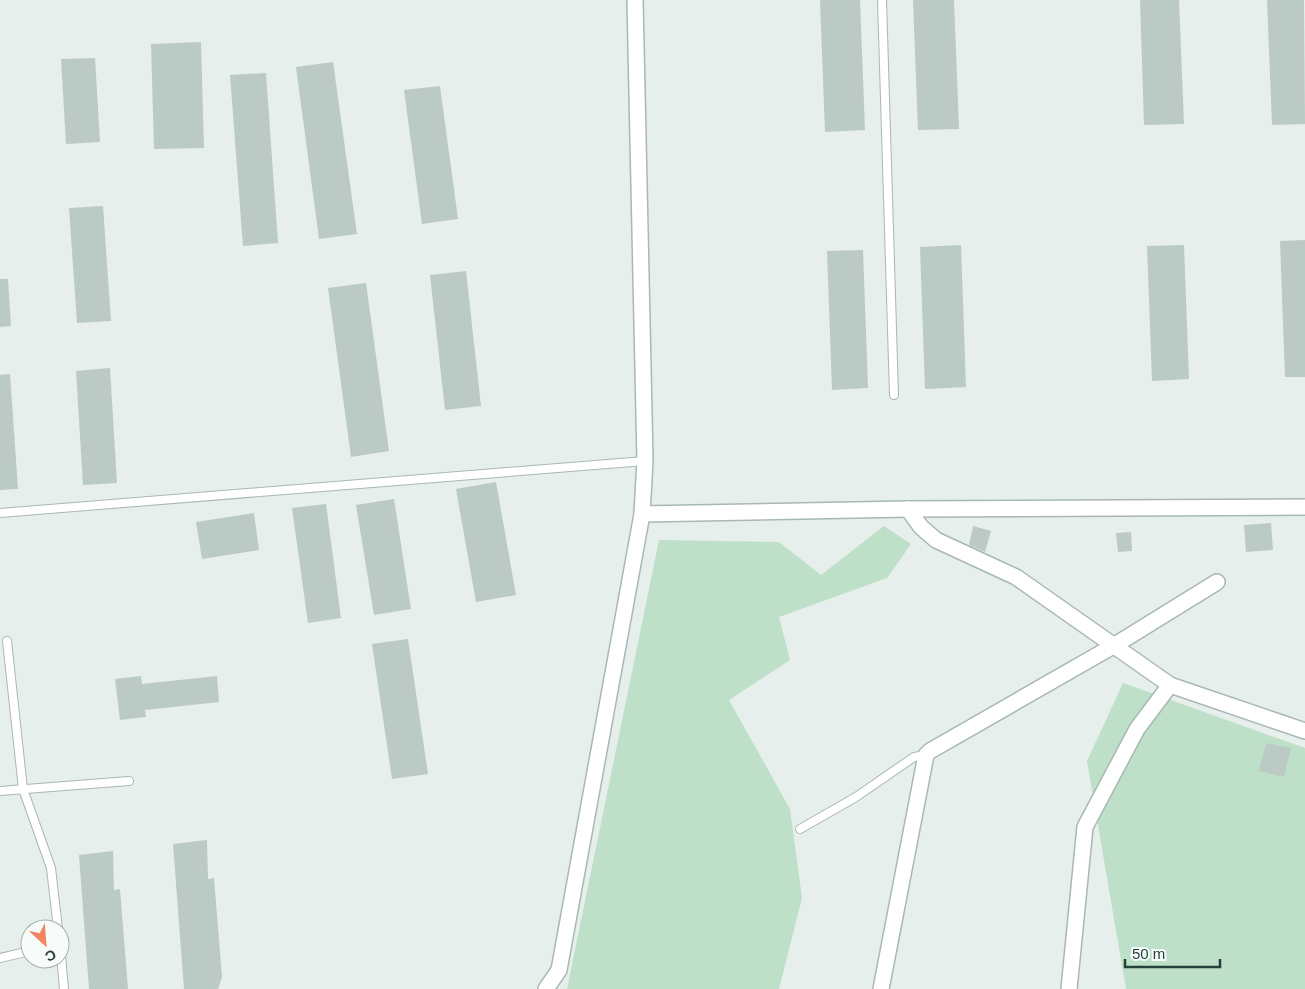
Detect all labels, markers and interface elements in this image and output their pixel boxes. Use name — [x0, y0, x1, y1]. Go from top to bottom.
north arrow — [20, 919, 70, 969]
scale bar — [1125, 936, 1220, 968]
text: 50 m — [1132, 945, 1165, 962]
text: С — [43, 946, 59, 965]

